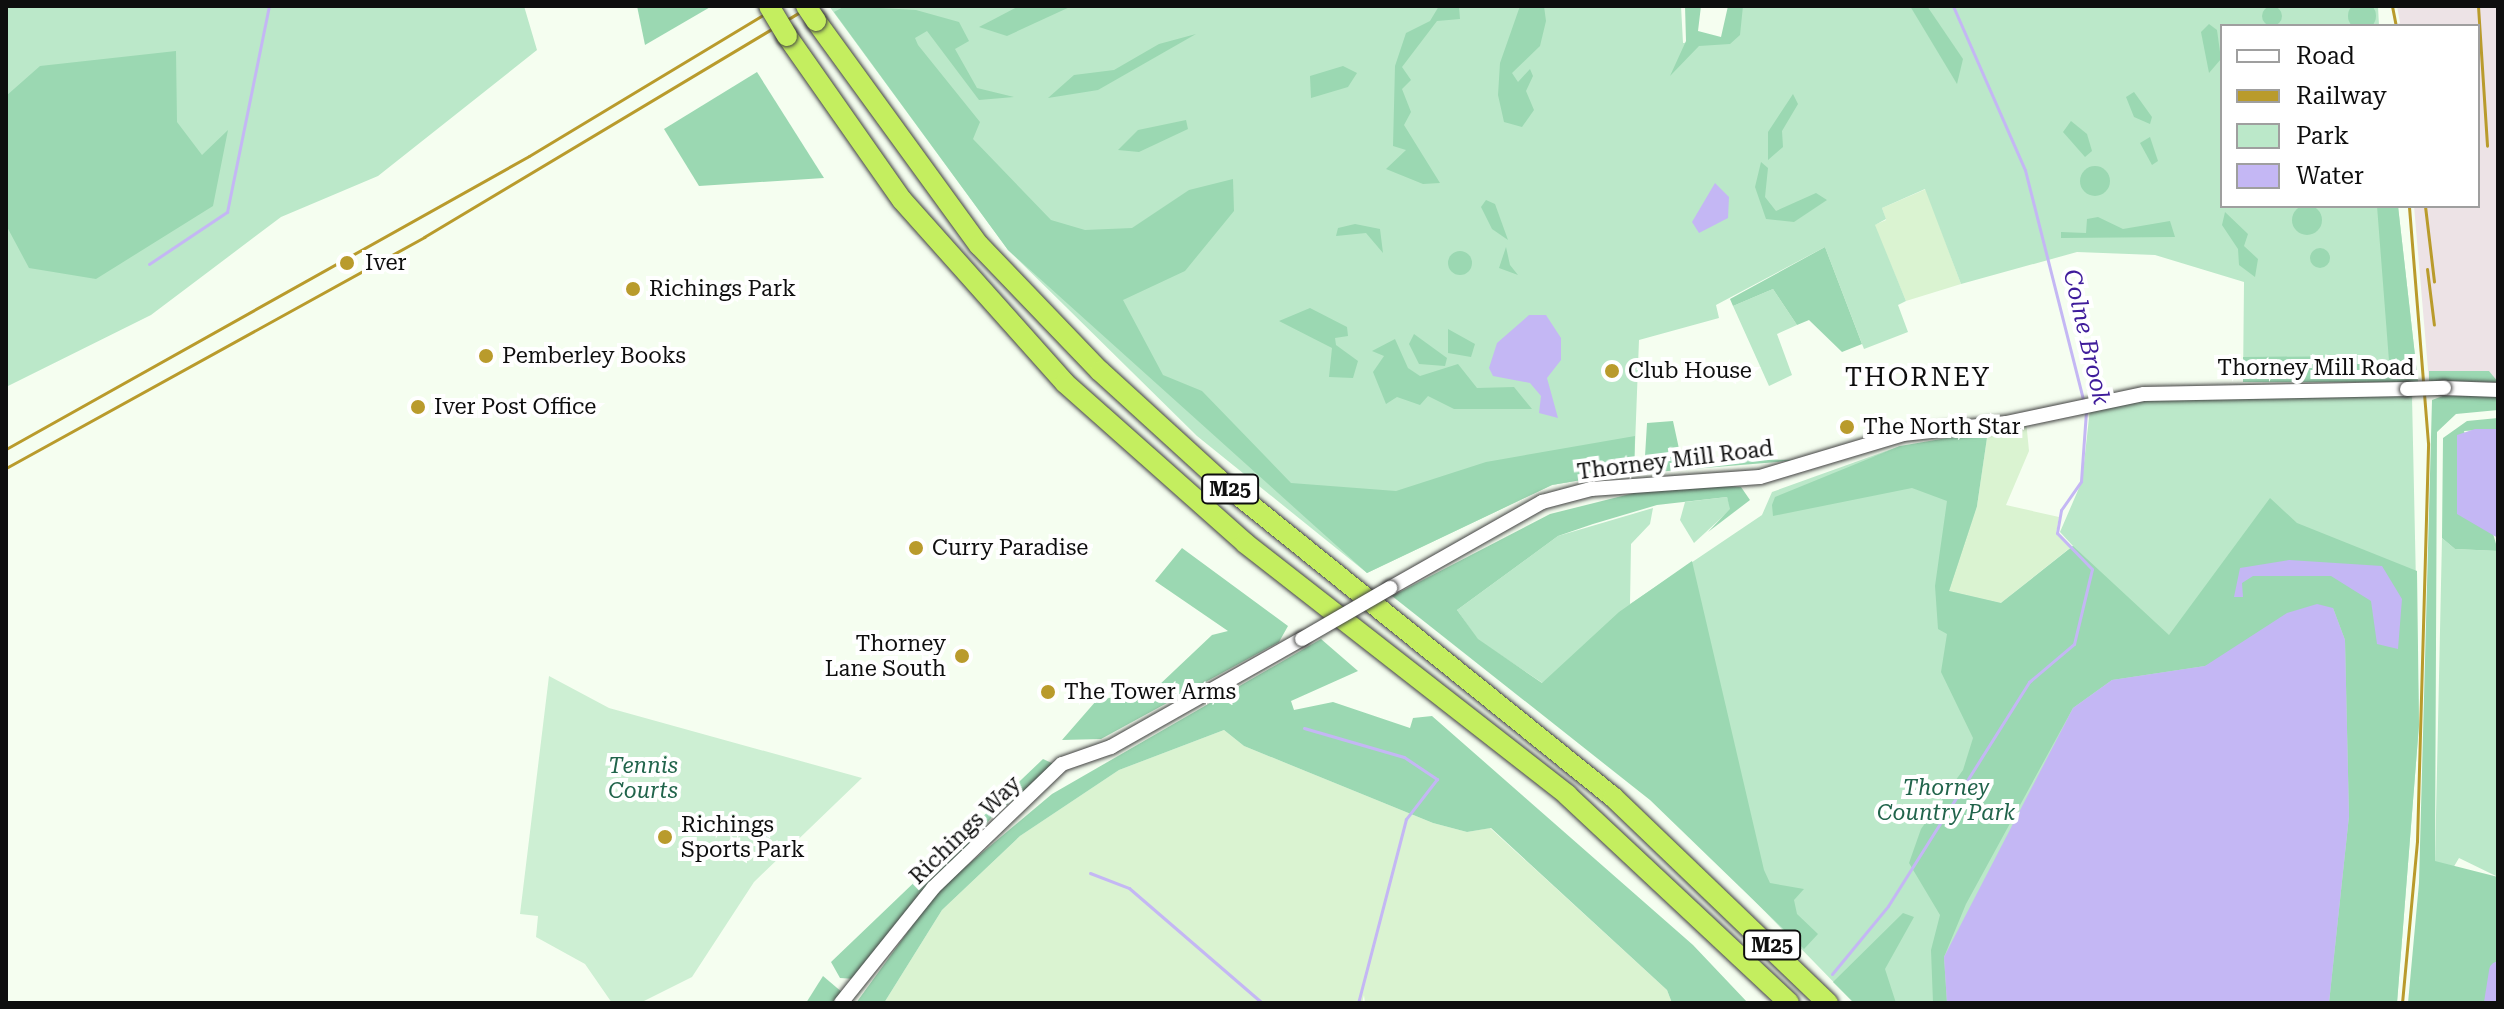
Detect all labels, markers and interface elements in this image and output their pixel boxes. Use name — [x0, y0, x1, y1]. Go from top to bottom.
legend — [2220, 24, 2480, 208]
text: Road — [2296, 42, 2355, 70]
text: Railway — [2296, 82, 2387, 110]
text: Park — [2296, 122, 2349, 150]
text: Water — [2296, 162, 2364, 190]
place label: Iver — [365, 250, 407, 276]
marker: Iver — [336, 252, 358, 274]
water label: Colne Brook — [2056, 267, 2116, 407]
place label: Richings Park — [649, 276, 796, 302]
marker: Richings Park — [624, 280, 642, 298]
place label: Pemberley Books — [502, 343, 686, 369]
marker: Pemberley Books — [477, 347, 495, 365]
street label: Thorney Mill Road — [2217, 355, 2415, 381]
place label: Club House — [1628, 358, 1752, 384]
marker: Club House — [1603, 362, 1621, 380]
district label: THORNEY — [1845, 362, 1991, 394]
place label: Iver Post Office — [434, 394, 596, 420]
marker: Iver Post Office — [409, 398, 427, 416]
place label: The North Star — [1863, 414, 2020, 440]
marker: The North Star — [1838, 418, 1856, 436]
street label: Thorney Mill Road — [1575, 435, 1775, 485]
road number: M25 — [1200, 473, 1260, 505]
place label: Curry Paradise — [932, 535, 1088, 561]
marker: Curry Paradise — [907, 539, 925, 557]
place label: Thorney Lane South — [825, 630, 946, 682]
marker: Thorney Lane South — [953, 647, 971, 665]
place label: The Tower Arms — [1064, 679, 1236, 705]
marker: The Tower Arms — [1039, 683, 1057, 701]
park label: Tennis Courts — [608, 752, 678, 804]
street label: Richings Way — [904, 770, 1026, 890]
park label: Thorney Country Park — [1877, 774, 2015, 826]
place label: Richings Sports Park — [681, 811, 805, 862]
marker: Richings Sports Park — [656, 828, 674, 846]
road number: M25 — [1742, 929, 1802, 961]

